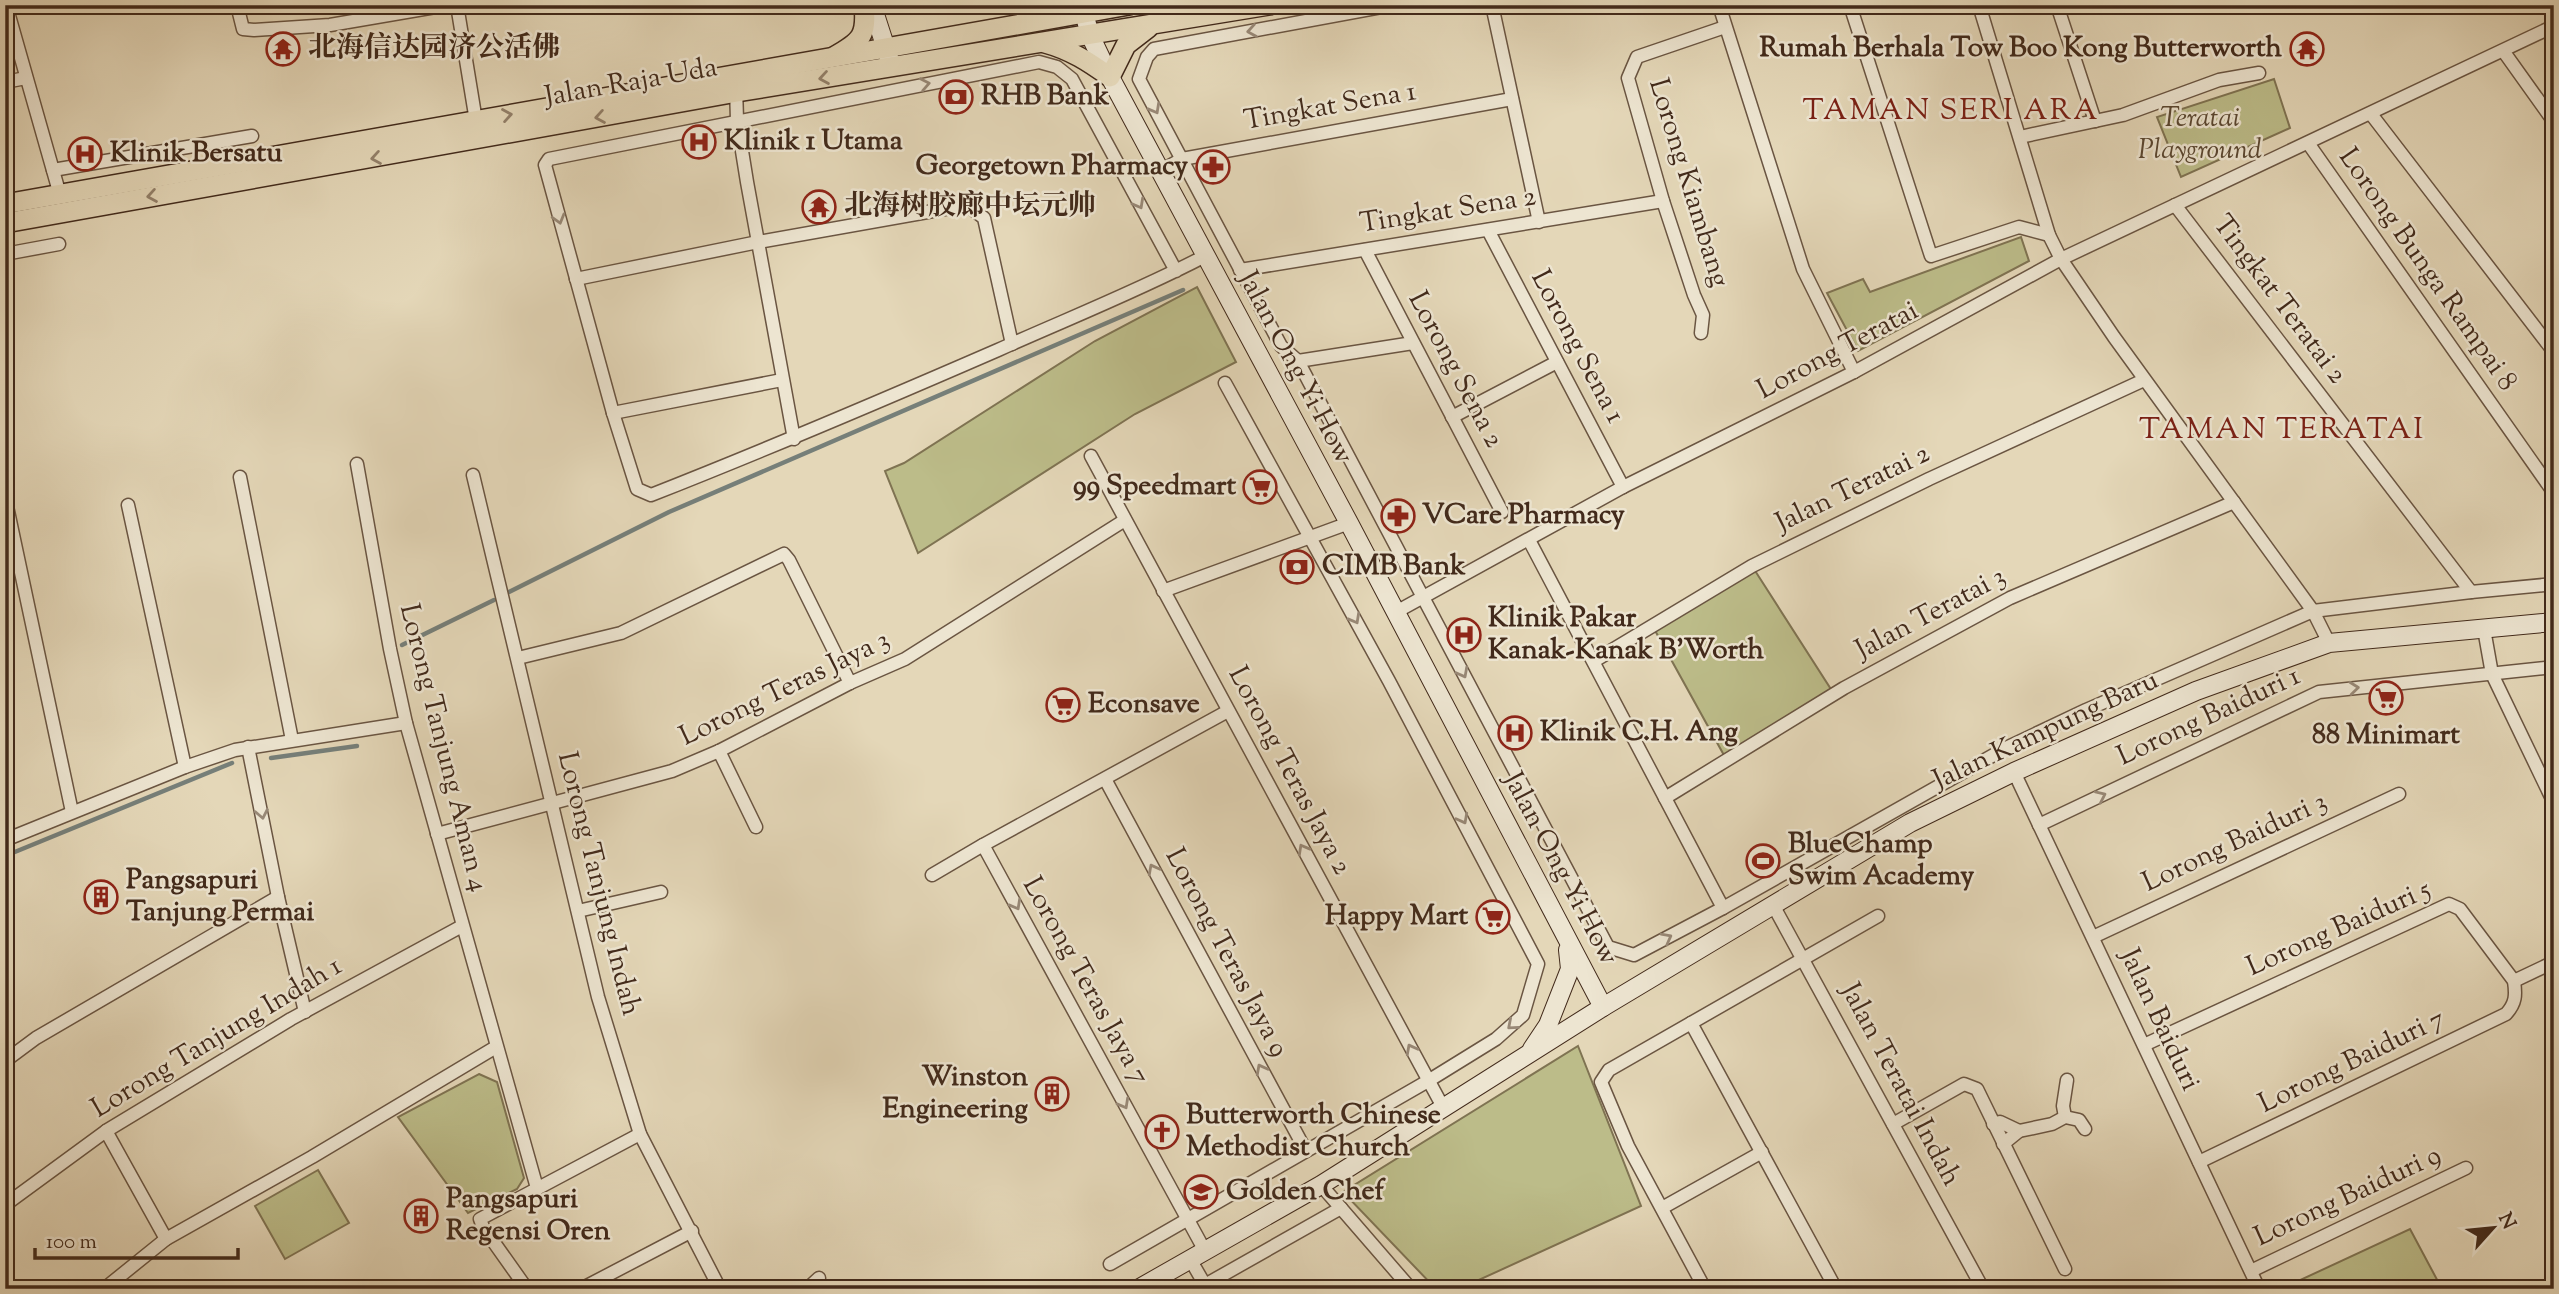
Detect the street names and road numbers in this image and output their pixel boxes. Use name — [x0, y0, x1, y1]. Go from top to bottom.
street label: Jalan Raja Uda — [540, 48, 721, 118]
street label: Tingkat Sena 1 — [1241, 72, 1419, 142]
street label: Lorong Kiambang — [1637, 74, 1739, 292]
street label: Lorong Bunga Rampai 8 — [2328, 140, 2526, 400]
street label: Tingkat Sena 2 — [1357, 177, 1539, 245]
street label: Tingkat Teratai 2 — [2202, 207, 2356, 393]
street label: Jalan Ong Yi How — [1226, 263, 1363, 472]
street label: Lorong Sena 1 — [1520, 263, 1634, 431]
street label: Lorong Sena 2 — [1397, 285, 1513, 455]
street label: Lorong Teratai — [1750, 292, 1926, 410]
street label: Jalan Teratai 2 — [1767, 434, 1937, 544]
street label: Jalan Teratai 3 — [1847, 558, 2013, 671]
street label: Lorong Tanjung Aman 4 — [388, 600, 498, 896]
street label: Lorong Teras Jaya 3 — [673, 621, 897, 757]
street label: Lorong Baiduri 1 — [2111, 657, 2307, 777]
street label: Lorong Teras Jaya 2 — [1217, 660, 1361, 882]
street label: Jalan Kampung Baru — [1925, 661, 2165, 802]
street label: Lorong Tanjung Indah — [546, 748, 650, 1020]
street label: Jalan Ong Yi How — [1491, 764, 1628, 973]
street label: Lorong Baiduri 3 — [2136, 783, 2334, 903]
street label: Lorong Teras Jaya 9 — [1154, 841, 1298, 1065]
street label: Lorong Teras Jaya 7 — [1011, 870, 1159, 1092]
street label: Lorong Baiduri 5 — [2240, 870, 2438, 988]
street label: Jalan Baiduri — [2108, 941, 2209, 1098]
street label: Lorong Tanjung Indah 1 — [84, 947, 350, 1129]
street label: Jalan Teratai Indah — [1829, 975, 1970, 1194]
street label: Lorong Baiduri 7 — [2252, 1000, 2452, 1124]
street label: Lorong Baiduri 9 — [2248, 1136, 2448, 1258]

